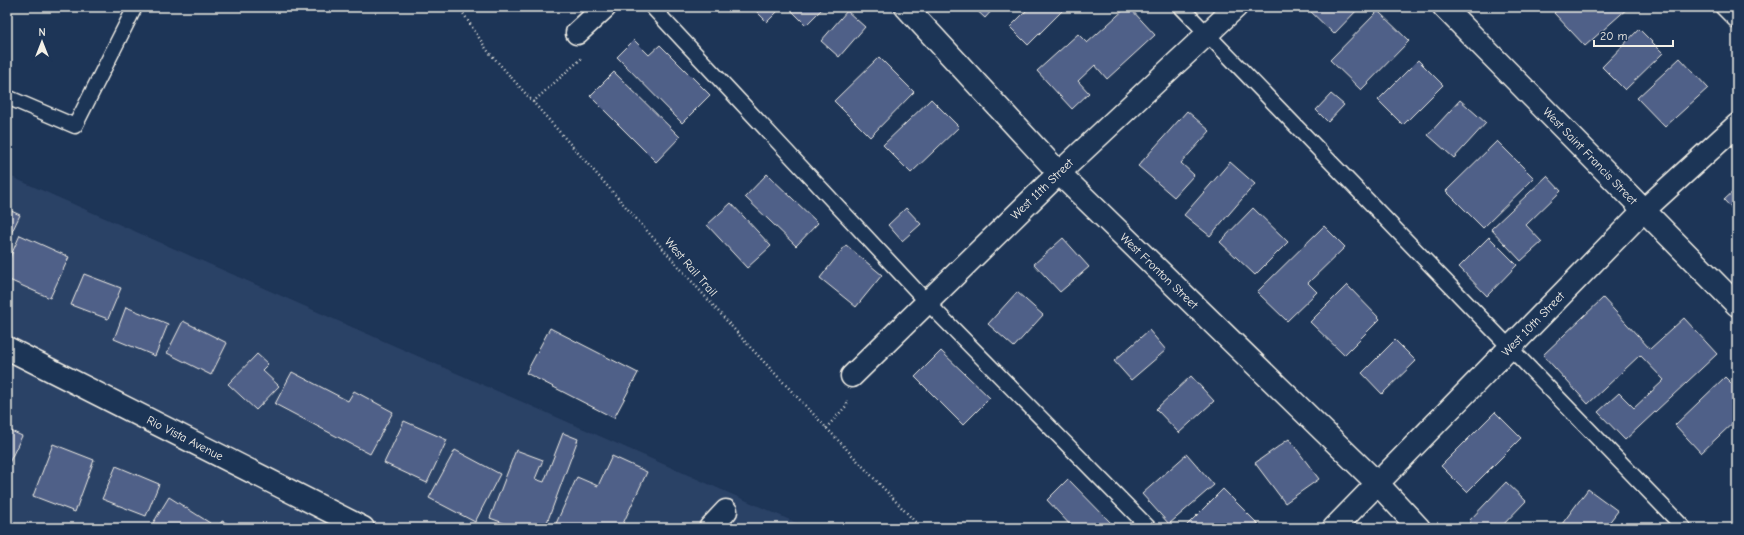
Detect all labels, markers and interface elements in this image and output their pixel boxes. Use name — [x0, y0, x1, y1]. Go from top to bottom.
north arrow — [22, 22, 62, 62]
scale bar — [1594, 22, 1673, 48]
text: N — [38, 26, 46, 39]
text: 20 m — [1600, 29, 1628, 43]
street label: West Saint Francis Street — [1540, 105, 1640, 208]
street label: West 11th Street — [1008, 155, 1077, 222]
street label: West Fronton Street — [1117, 230, 1201, 312]
street label: West Rail Trail — [662, 235, 720, 299]
street label: West 10th Street — [1499, 289, 1568, 359]
street label: Rio Vista Avenue — [144, 413, 226, 463]

